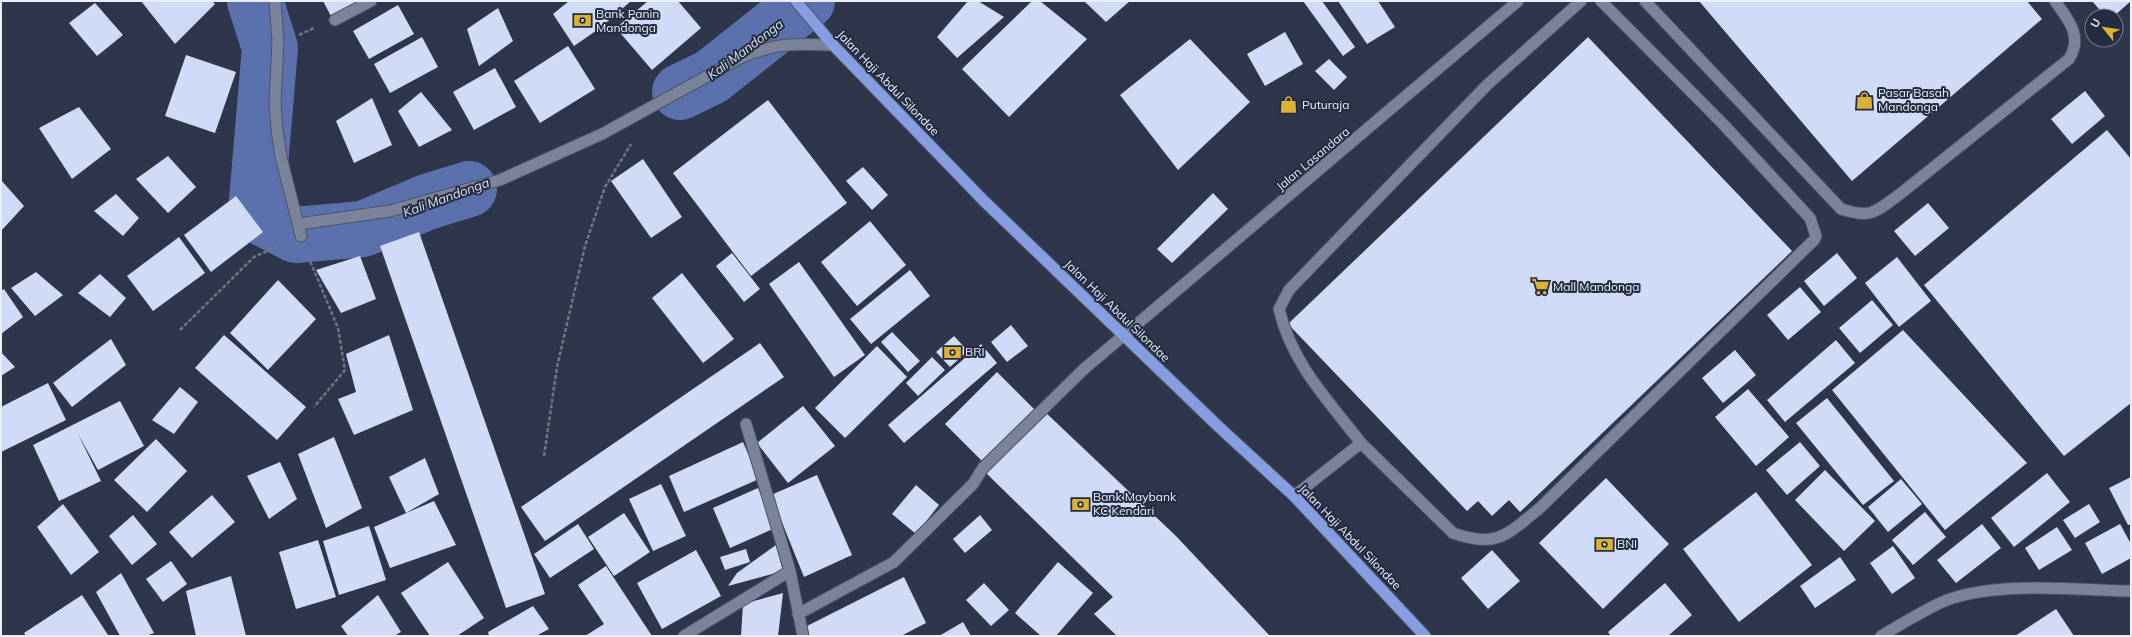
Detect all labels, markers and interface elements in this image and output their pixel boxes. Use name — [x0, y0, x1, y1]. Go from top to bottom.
place label: Bank Panin Mandonga — [596, 6, 659, 35]
north arrow — [2084, 8, 2124, 48]
bank icon: Bank Panin Mandonga — [573, 11, 593, 31]
water label: Kali Mandonga — [704, 15, 786, 83]
text: U — [2087, 16, 2103, 30]
street label: Jalan Haji Abdul Silondae — [834, 27, 943, 138]
place label: Pasar Basah Mandonga — [1878, 85, 1949, 114]
shop icon: Pasar Basah Mandonga — [1855, 90, 1875, 110]
shop icon: Puturaja — [1279, 95, 1299, 115]
place label: Puturaja — [1302, 97, 1349, 112]
street label: Jalan Lasandara — [1273, 124, 1352, 194]
water label: Kali Mandonga — [401, 174, 492, 220]
street label: Jalan Haji Abdul Silondae — [1062, 256, 1173, 365]
supermarket icon: Mall Mandonga — [1530, 277, 1550, 297]
place label: Mall Mandonga — [1553, 279, 1639, 294]
bank icon: BRI — [942, 342, 962, 362]
place label: BRI — [965, 344, 985, 359]
street label: Jalan Haji Abdul Silondae — [1296, 481, 1405, 592]
place label: Bank Maybank KC Kendari — [1093, 489, 1177, 518]
bank icon: Bank Maybank KC Kendari — [1070, 494, 1090, 514]
bank icon: BNI — [1594, 534, 1614, 554]
place label: BNI — [1617, 536, 1637, 551]

